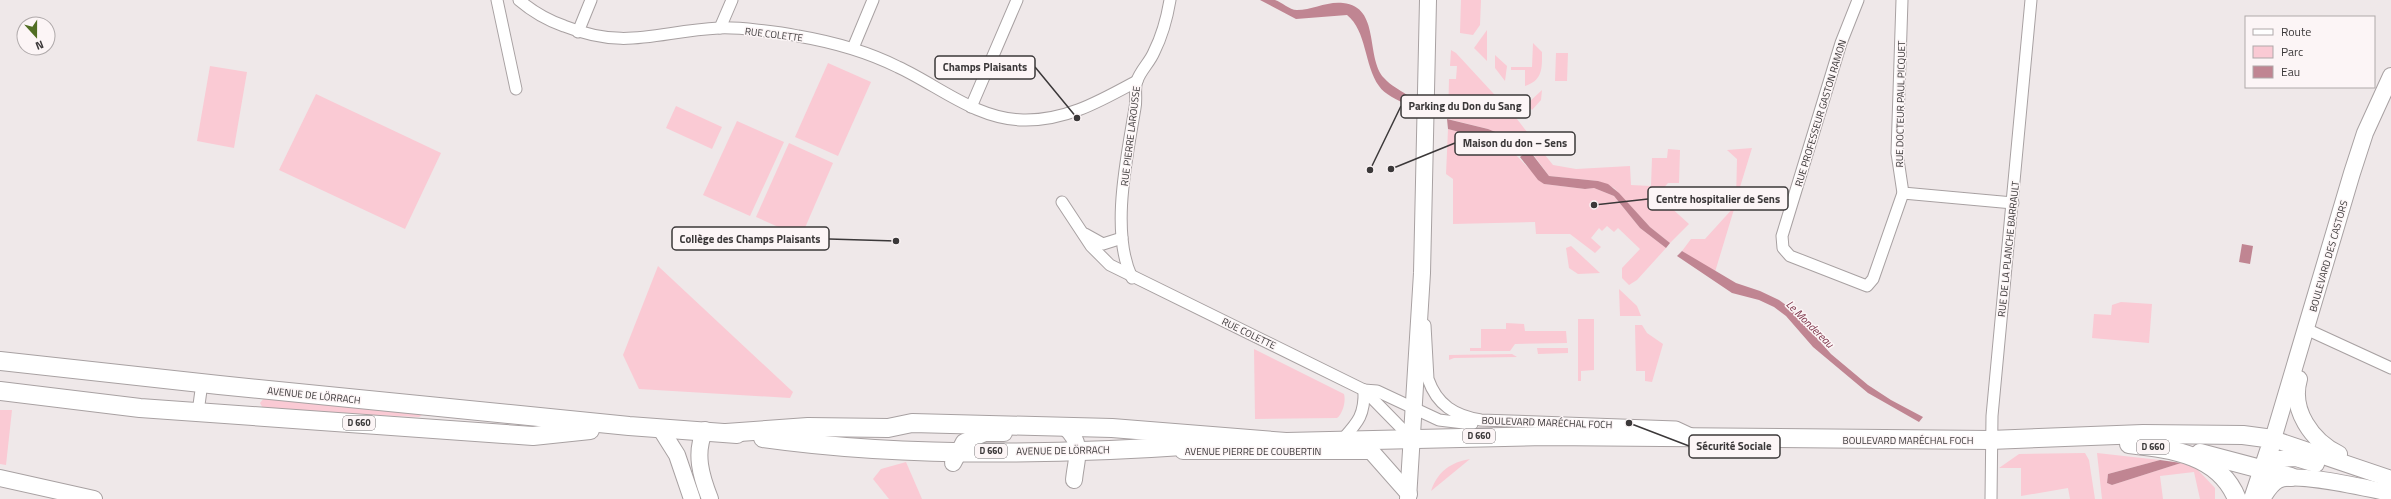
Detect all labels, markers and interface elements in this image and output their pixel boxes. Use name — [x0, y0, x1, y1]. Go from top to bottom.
north arrow — [16, 16, 56, 56]
legend — [2245, 16, 2375, 88]
text: Route — [2281, 22, 2311, 41]
street label: RUE COLETTE — [744, 23, 804, 46]
text: N — [33, 37, 46, 54]
street label: RUE PROFESSEUR GASTON RAMON — [1791, 38, 1850, 188]
street label: RUE DOCTEUR PAUL PICQUET — [1892, 40, 1909, 168]
text: Parc — [2281, 42, 2303, 61]
callout: Champs Plaisants — [935, 56, 1035, 79]
text: Champs Plaisants — [943, 59, 1027, 75]
text: Eau — [2281, 62, 2300, 81]
street label: RUE PIERRE LAROUSSE — [1117, 85, 1144, 187]
callout: Parking du Don du Sang — [1401, 95, 1530, 118]
text: Parking du Don du Sang — [1408, 98, 1522, 114]
callout: Maison du don – Sens — [1455, 132, 1575, 155]
text: Maison du don – Sens — [1463, 135, 1567, 151]
street label: RUE DE LA PLANCHE BARRAULT — [1994, 180, 2023, 318]
callout: Centre hospitalier de Sens — [1648, 187, 1788, 210]
text: Centre hospitalier de Sens — [1656, 191, 1780, 207]
street label: BOULEVARD DES CASTORS — [2305, 199, 2352, 314]
callout: Collège des Champs Plaisants — [672, 227, 829, 250]
text: Collège des Champs Plaisants — [680, 231, 820, 247]
water label: Le Mondereau — [1783, 297, 1838, 352]
street label: RUE COLETTE — [1219, 314, 1279, 353]
street label: AVENUE DE LÖRRACH — [267, 383, 361, 408]
street label: BOULEVARD MARÉCHAL FOCH — [1481, 413, 1613, 432]
road number: D 660 — [343, 416, 375, 430]
road number: D 660 — [1463, 429, 1495, 443]
street label: BOULEVARD MARÉCHAL FOCH — [1843, 433, 1973, 448]
callout: Sécurité Sociale — [1689, 435, 1780, 458]
text: Sécurité Sociale — [1696, 438, 1772, 454]
road number: D 660 — [2137, 440, 2169, 454]
street label: AVENUE DE LÖRRACH — [1016, 442, 1110, 459]
road number: D 660 — [975, 444, 1007, 458]
street label: AVENUE PIERRE DE COUBERTIN — [1185, 444, 1321, 459]

